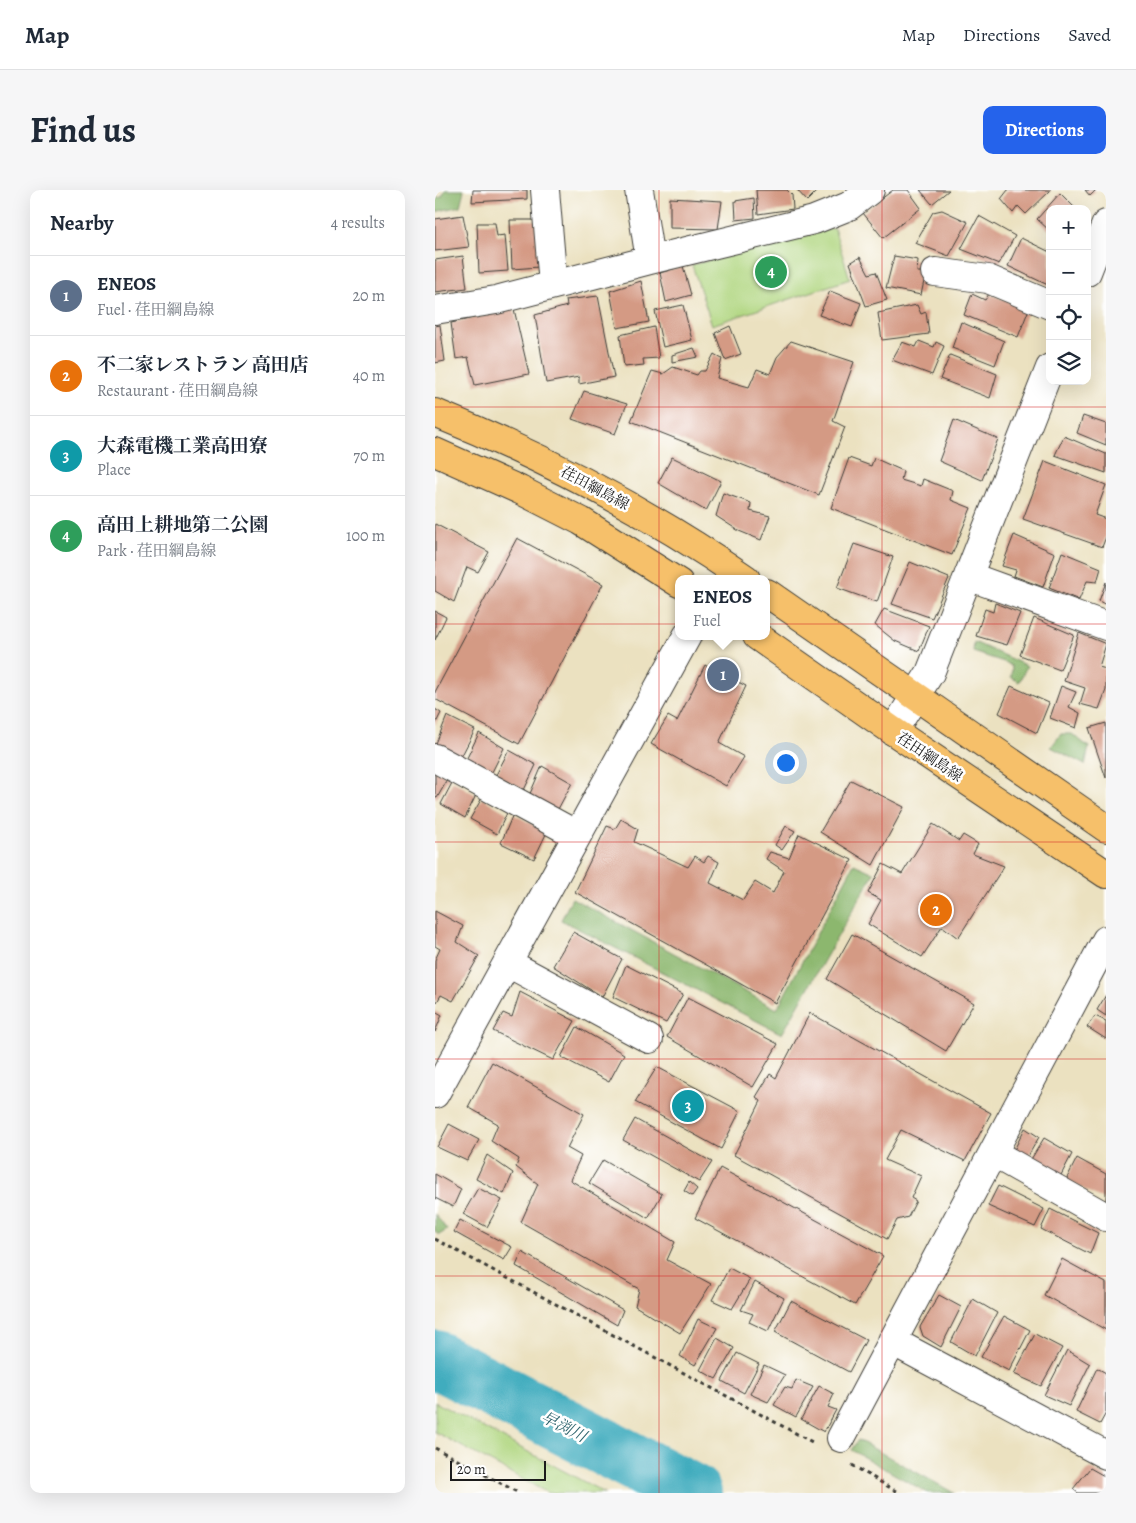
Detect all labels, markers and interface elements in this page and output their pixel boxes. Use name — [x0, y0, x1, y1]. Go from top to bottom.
text: Map — [25, 19, 69, 51]
text: Map — [902, 23, 935, 47]
text: Directions — [963, 23, 1040, 47]
text: Saved — [1068, 23, 1111, 47]
text: Find us — [30, 106, 136, 154]
button: Directions — [983, 106, 1106, 154]
map controls — [1046, 205, 1091, 385]
button: + — [1046, 205, 1091, 250]
text: Nearby — [50, 209, 113, 237]
text: 4 results — [331, 212, 385, 234]
button: − — [1046, 250, 1091, 295]
pin: 4 — [755, 253, 787, 291]
text: ENEOS — [97, 271, 156, 297]
text: 1 — [63, 285, 69, 307]
text: 20 m — [352, 285, 385, 307]
button: locate — [1046, 295, 1091, 340]
text: Fuel · 荏田綱島線 — [97, 299, 214, 321]
button: layers — [1046, 340, 1091, 385]
text: 不二家レストラン 高田店 — [97, 352, 309, 378]
text: 2 — [62, 365, 70, 387]
text: 40 m — [353, 365, 385, 387]
text: Restaurant · 荏田綱島線 — [97, 380, 258, 402]
text: 大森電機工業高田寮 — [97, 433, 268, 459]
text: 3 — [63, 445, 69, 467]
text: 70 m — [353, 445, 385, 467]
text: Place — [97, 459, 131, 481]
street label: 荏田綱島線 — [557, 462, 633, 514]
text: 高田上耕地第二公園 — [97, 512, 268, 538]
text: 4 — [62, 525, 70, 547]
text: 100 m — [346, 525, 385, 547]
text: Park · 荏田綱島線 — [97, 540, 217, 562]
popup — [675, 575, 770, 640]
text: ENEOS — [693, 584, 752, 610]
text: Fuel — [693, 610, 721, 632]
pin: 1 — [707, 656, 739, 694]
street label: 荏田綱島線 — [893, 728, 967, 786]
your location — [773, 750, 799, 776]
pin: 2 — [920, 891, 952, 929]
pin: 3 — [672, 1087, 704, 1125]
water label: 早渕川 — [537, 1406, 592, 1448]
scale bar — [450, 1458, 546, 1481]
text: 20 m — [457, 1460, 486, 1479]

